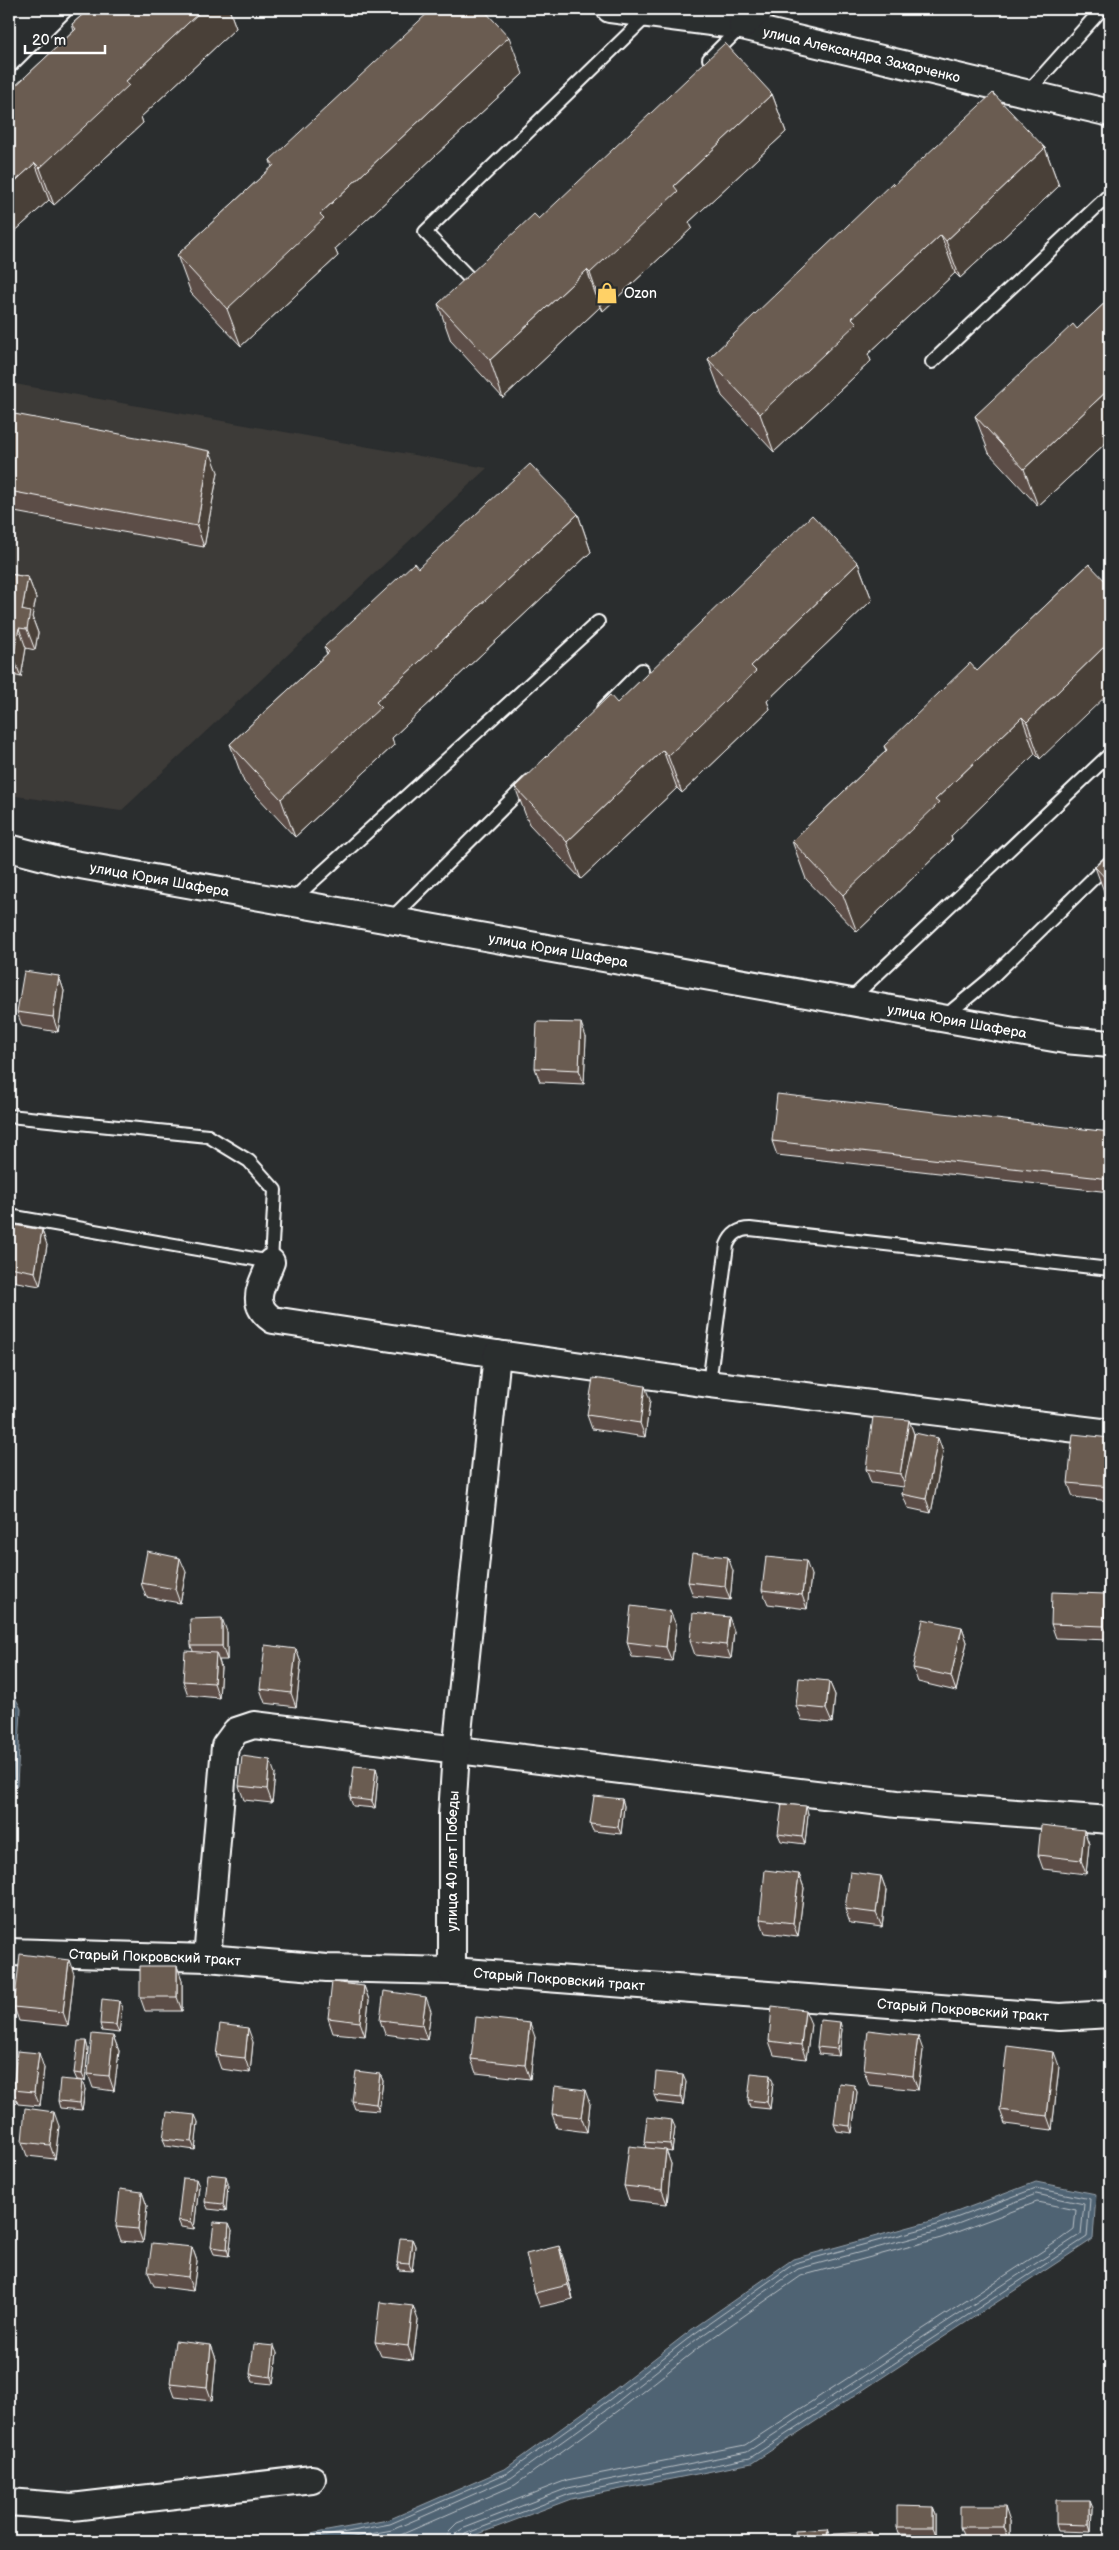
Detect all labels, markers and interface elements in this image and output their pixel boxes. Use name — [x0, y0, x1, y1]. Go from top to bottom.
scale bar — [25, 22, 105, 54]
street label: улица Александра Захарченко — [761, 23, 962, 86]
text: 20 m — [32, 31, 66, 50]
shop icon: Ozon — [594, 280, 620, 306]
place label: Ozon — [624, 285, 657, 302]
street label: улица Юрия Шафера — [89, 859, 231, 901]
street label: улица Юрия Шафера — [487, 930, 630, 971]
street label: улица Юрия Шафера — [886, 1001, 1029, 1042]
street label: улица 40 лет Победы — [444, 1790, 463, 1932]
street label: Старый Покровский тракт — [69, 1946, 242, 1970]
street label: Старый Покровский тракт — [473, 1965, 646, 1995]
street label: Старый Покровский тракт — [876, 1995, 1050, 2025]

